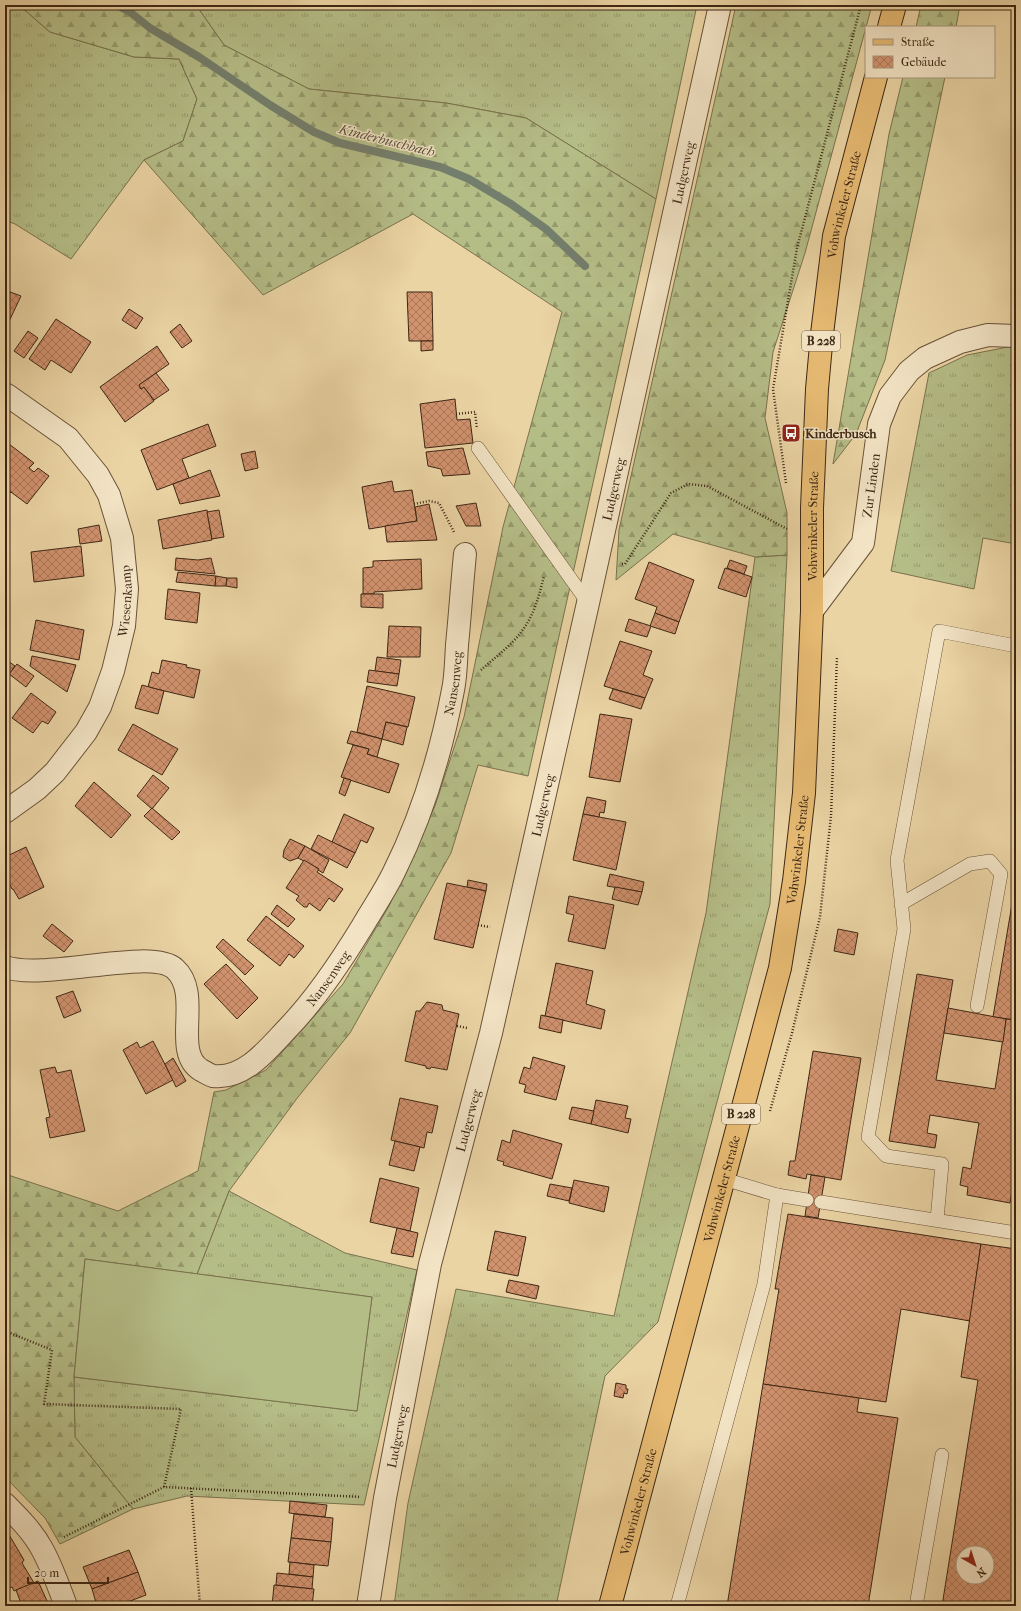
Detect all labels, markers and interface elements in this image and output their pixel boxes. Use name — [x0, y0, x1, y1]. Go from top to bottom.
legend — [865, 26, 995, 78]
text: Straße — [901, 35, 935, 49]
text: Gebäude — [901, 55, 946, 69]
water label: Kinderbuschbach — [336, 120, 437, 161]
street label: Ludgerweg — [669, 139, 698, 206]
street label: Vohwinkeler Straße — [824, 149, 864, 260]
road number: B 228 — [802, 331, 840, 351]
bus stop icon: Kinderbusch — [780, 422, 802, 444]
place label: Kinderbusch — [805, 426, 877, 441]
street label: Zur Linden — [859, 452, 883, 519]
street label: Ludgerweg — [599, 455, 628, 522]
street label: Vohwinkeler Straße — [805, 470, 822, 582]
street label: Wiesenkamp — [114, 564, 135, 640]
street label: Nansenweg — [441, 650, 465, 717]
street label: Ludgerweg — [528, 771, 557, 838]
street label: Vohwinkeler Straße — [783, 794, 812, 906]
street label: Nansenweg — [303, 947, 354, 1009]
street label: Ludgerweg — [453, 1087, 484, 1154]
road number: B 228 — [722, 1104, 760, 1124]
street label: Vohwinkeler Straße — [700, 1133, 743, 1245]
street label: Ludgerweg — [384, 1403, 411, 1469]
street label: Vohwinkeler Straße — [617, 1446, 660, 1558]
north arrow — [955, 1545, 995, 1585]
scale bar — [28, 1559, 108, 1585]
text: N — [973, 1565, 988, 1580]
text: 20 m — [34, 1566, 59, 1580]

